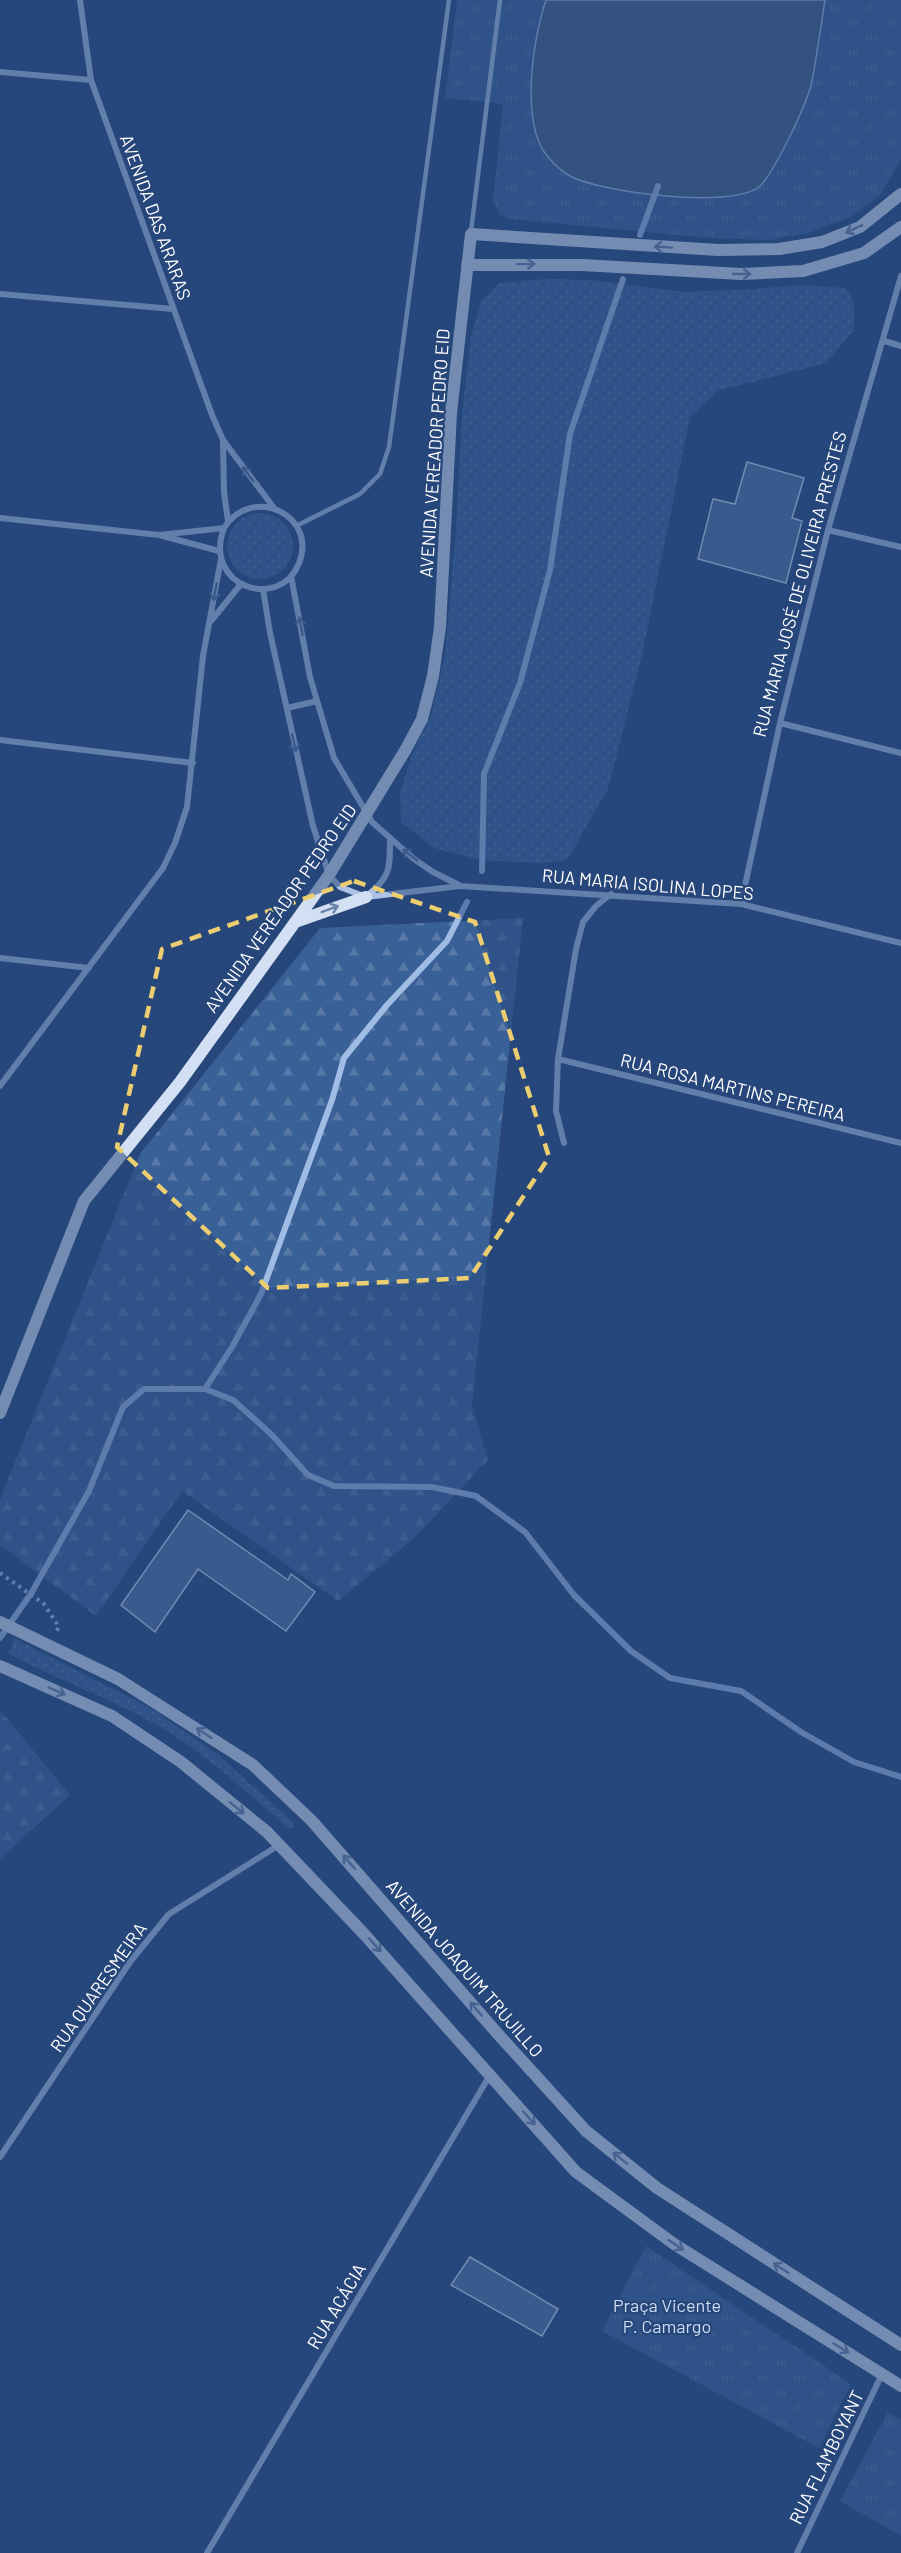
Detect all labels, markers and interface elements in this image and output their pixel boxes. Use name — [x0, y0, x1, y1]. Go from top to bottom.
street label: AVENIDA DAS ARARAS — [116, 131, 196, 303]
one-way arrow — [846, 223, 864, 235]
one-way arrow — [653, 241, 673, 252]
one-way arrow — [515, 258, 535, 270]
one-way arrow — [731, 268, 751, 280]
street label: AVENIDA VEREADOR PEDRO EID — [414, 328, 454, 578]
street label: RUA MARIA JOSÉ DE OLIVEIRA PRESTES — [748, 429, 850, 739]
one-way arrow — [242, 466, 254, 482]
one-way arrow — [209, 581, 220, 601]
one-way arrow — [295, 617, 306, 637]
one-way arrow — [289, 732, 300, 752]
street label: AVENIDA VEREADOR PEDRO EID — [199, 800, 361, 1016]
one-way arrow — [402, 849, 418, 862]
street label: RUA MARIA ISOLINA LOPES — [541, 864, 755, 904]
one-way arrow — [320, 903, 339, 914]
street label: RUA ROSA MARTINS PEREIRA — [618, 1048, 848, 1126]
one-way arrow — [48, 1686, 66, 1697]
one-way arrow — [196, 1726, 213, 1738]
one-way arrow — [229, 1801, 245, 1814]
one-way arrow — [342, 1855, 356, 1870]
street label: AVENIDA JOAQUIM TRUJILLO — [382, 1875, 548, 2061]
street label: RUA QUARESMEIRA — [45, 1918, 151, 2056]
one-way arrow — [368, 1938, 382, 1953]
one-way arrow — [469, 2002, 483, 2017]
one-way arrow — [522, 2110, 536, 2125]
one-way arrow — [612, 2152, 628, 2165]
one-way arrow — [667, 2239, 684, 2251]
street label: RUA ACÁCIA — [302, 2259, 370, 2353]
one-way arrow — [773, 2261, 790, 2273]
park label: Praça Vicente P. Camargo — [613, 2294, 721, 2337]
one-way arrow — [832, 2343, 849, 2355]
street label: RUA FLAMBOYANT — [784, 2386, 868, 2528]

